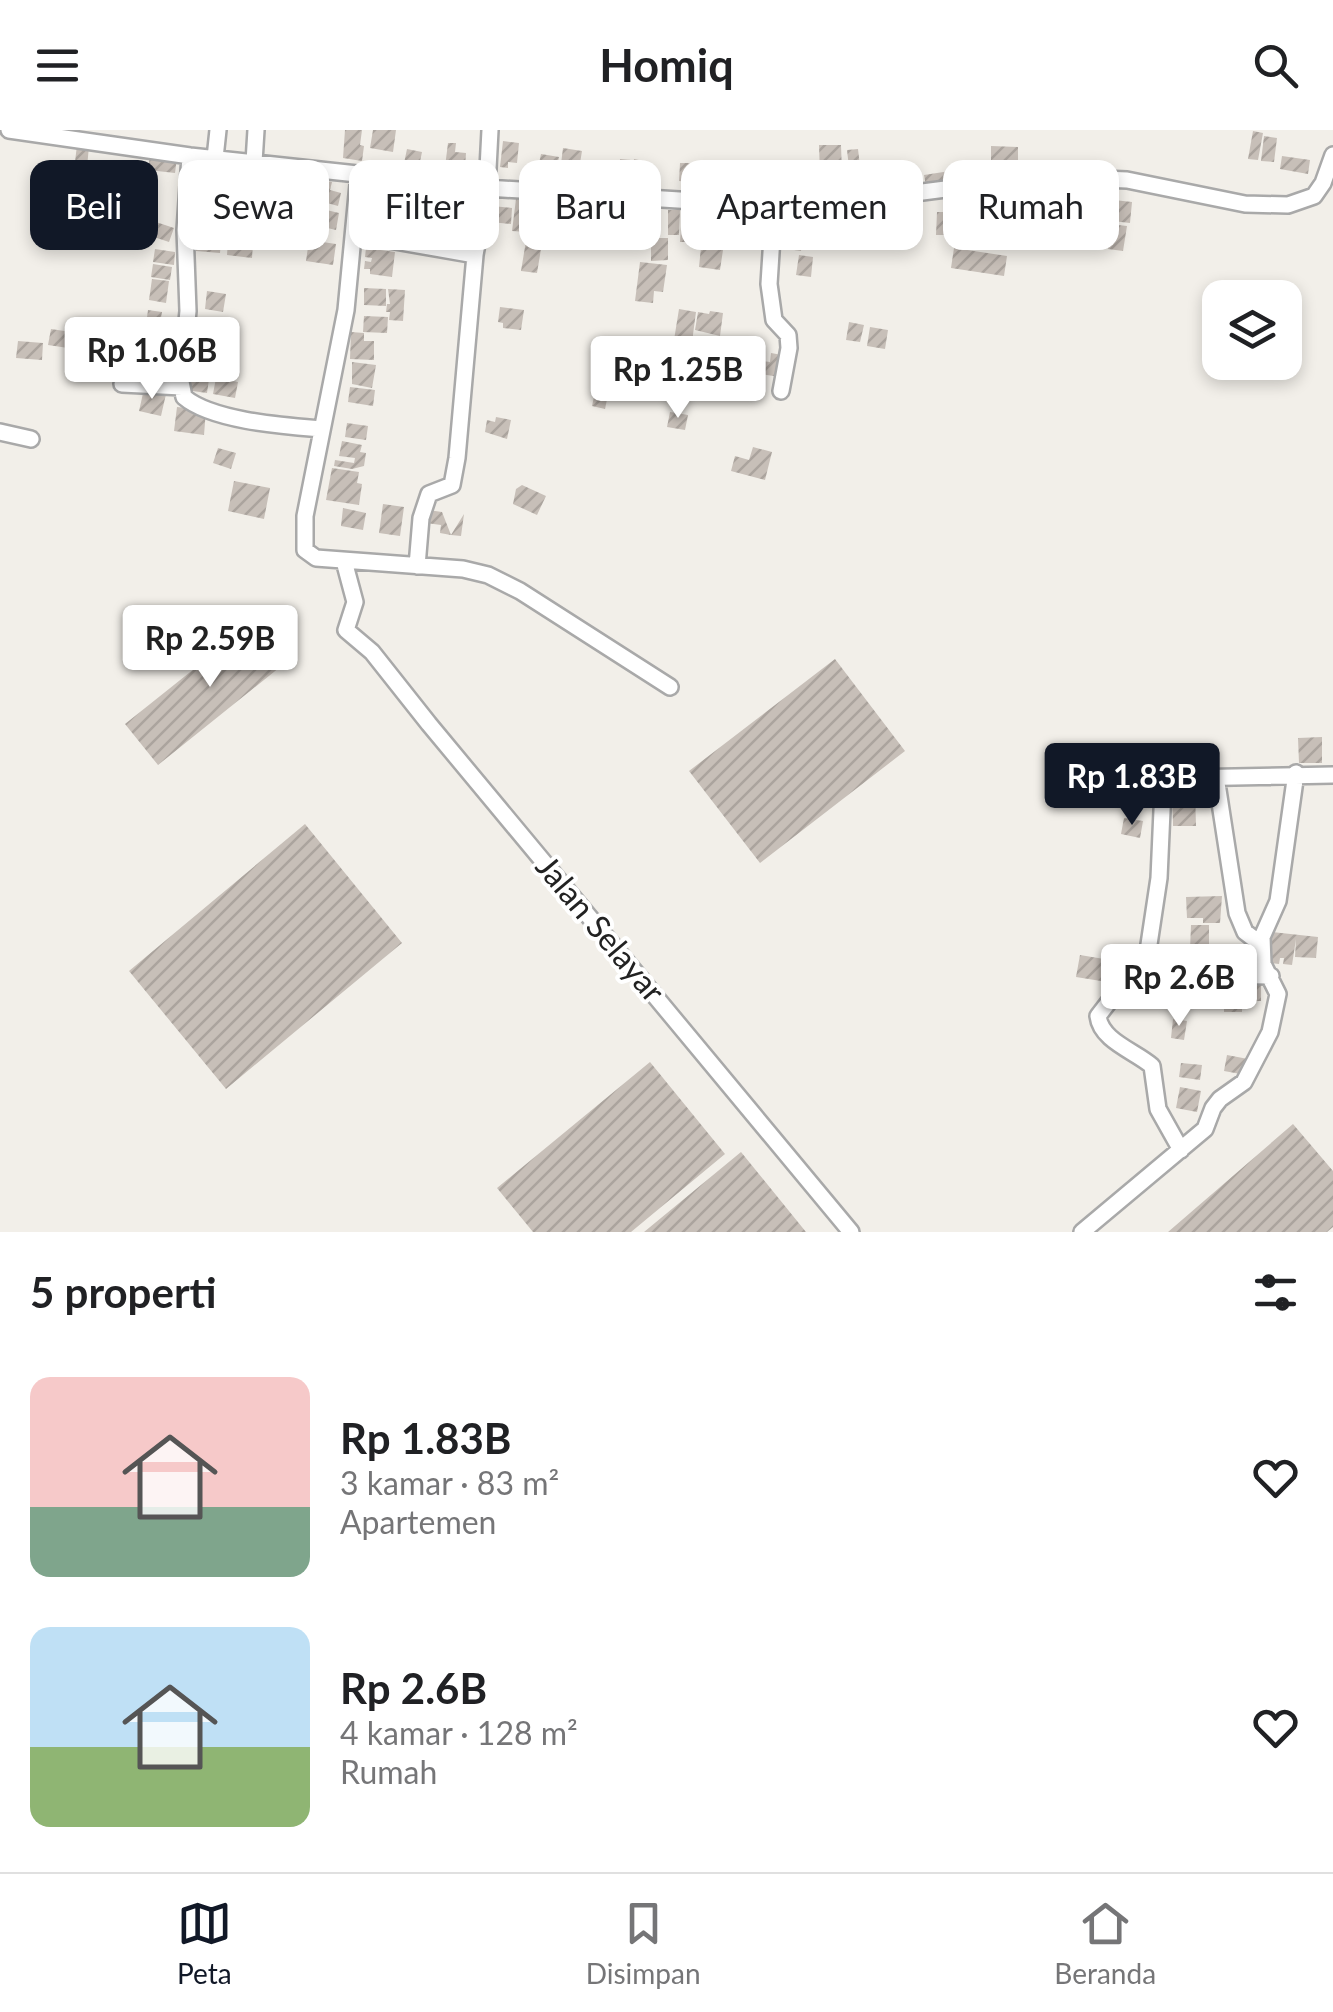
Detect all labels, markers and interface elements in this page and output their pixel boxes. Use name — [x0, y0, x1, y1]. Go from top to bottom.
icon: menu — [30, 38, 85, 93]
text: Homiq — [599, 38, 734, 92]
icon: search — [1248, 38, 1303, 93]
chip: Beli — [30, 160, 158, 250]
chip: Sewa — [178, 160, 329, 250]
chip: Filter — [349, 160, 499, 250]
chip: Baru — [519, 160, 661, 250]
chip: Apartemen — [681, 160, 923, 250]
chip: Rumah — [943, 160, 1119, 250]
map controls — [1202, 280, 1302, 380]
button: layers — [1202, 280, 1302, 380]
pin: Rp 1.06B — [49, 317, 255, 402]
text: Rp 1.06B — [87, 330, 217, 369]
pin: Rp 1.25B — [575, 336, 781, 421]
text: Rp 1.25B — [613, 349, 743, 388]
pin: Rp 2.59B — [107, 605, 313, 690]
text: Rp 2.59B — [145, 618, 275, 657]
pin: Rp 1.83B — [1029, 743, 1235, 828]
text: Rp 1.83B — [1067, 756, 1197, 795]
street label: Jalan Selayar — [529, 847, 674, 1009]
pin: Rp 2.6B — [1087, 944, 1271, 1029]
text: Rp 2.6B — [1123, 957, 1235, 996]
icon: filters — [1248, 1265, 1303, 1320]
text: 5 properti — [30, 1267, 217, 1317]
text: Rp 1.83B — [340, 1413, 512, 1463]
icon: home — [110, 1417, 230, 1537]
icon: heart — [1248, 1450, 1303, 1505]
text: 3 kamar · 83 m² — [340, 1463, 559, 1502]
text: Apartemen — [340, 1502, 496, 1541]
text: Rp 2.6B — [340, 1663, 487, 1713]
icon: home — [110, 1667, 230, 1787]
icon: heart — [1248, 1700, 1303, 1755]
text: 4 kamar · 128 m² — [340, 1713, 578, 1752]
text: Rumah — [340, 1752, 437, 1791]
tab: Peta — [177, 1896, 232, 1990]
tab: Disimpan — [586, 1896, 701, 1990]
tab: Beranda — [1054, 1896, 1156, 1990]

